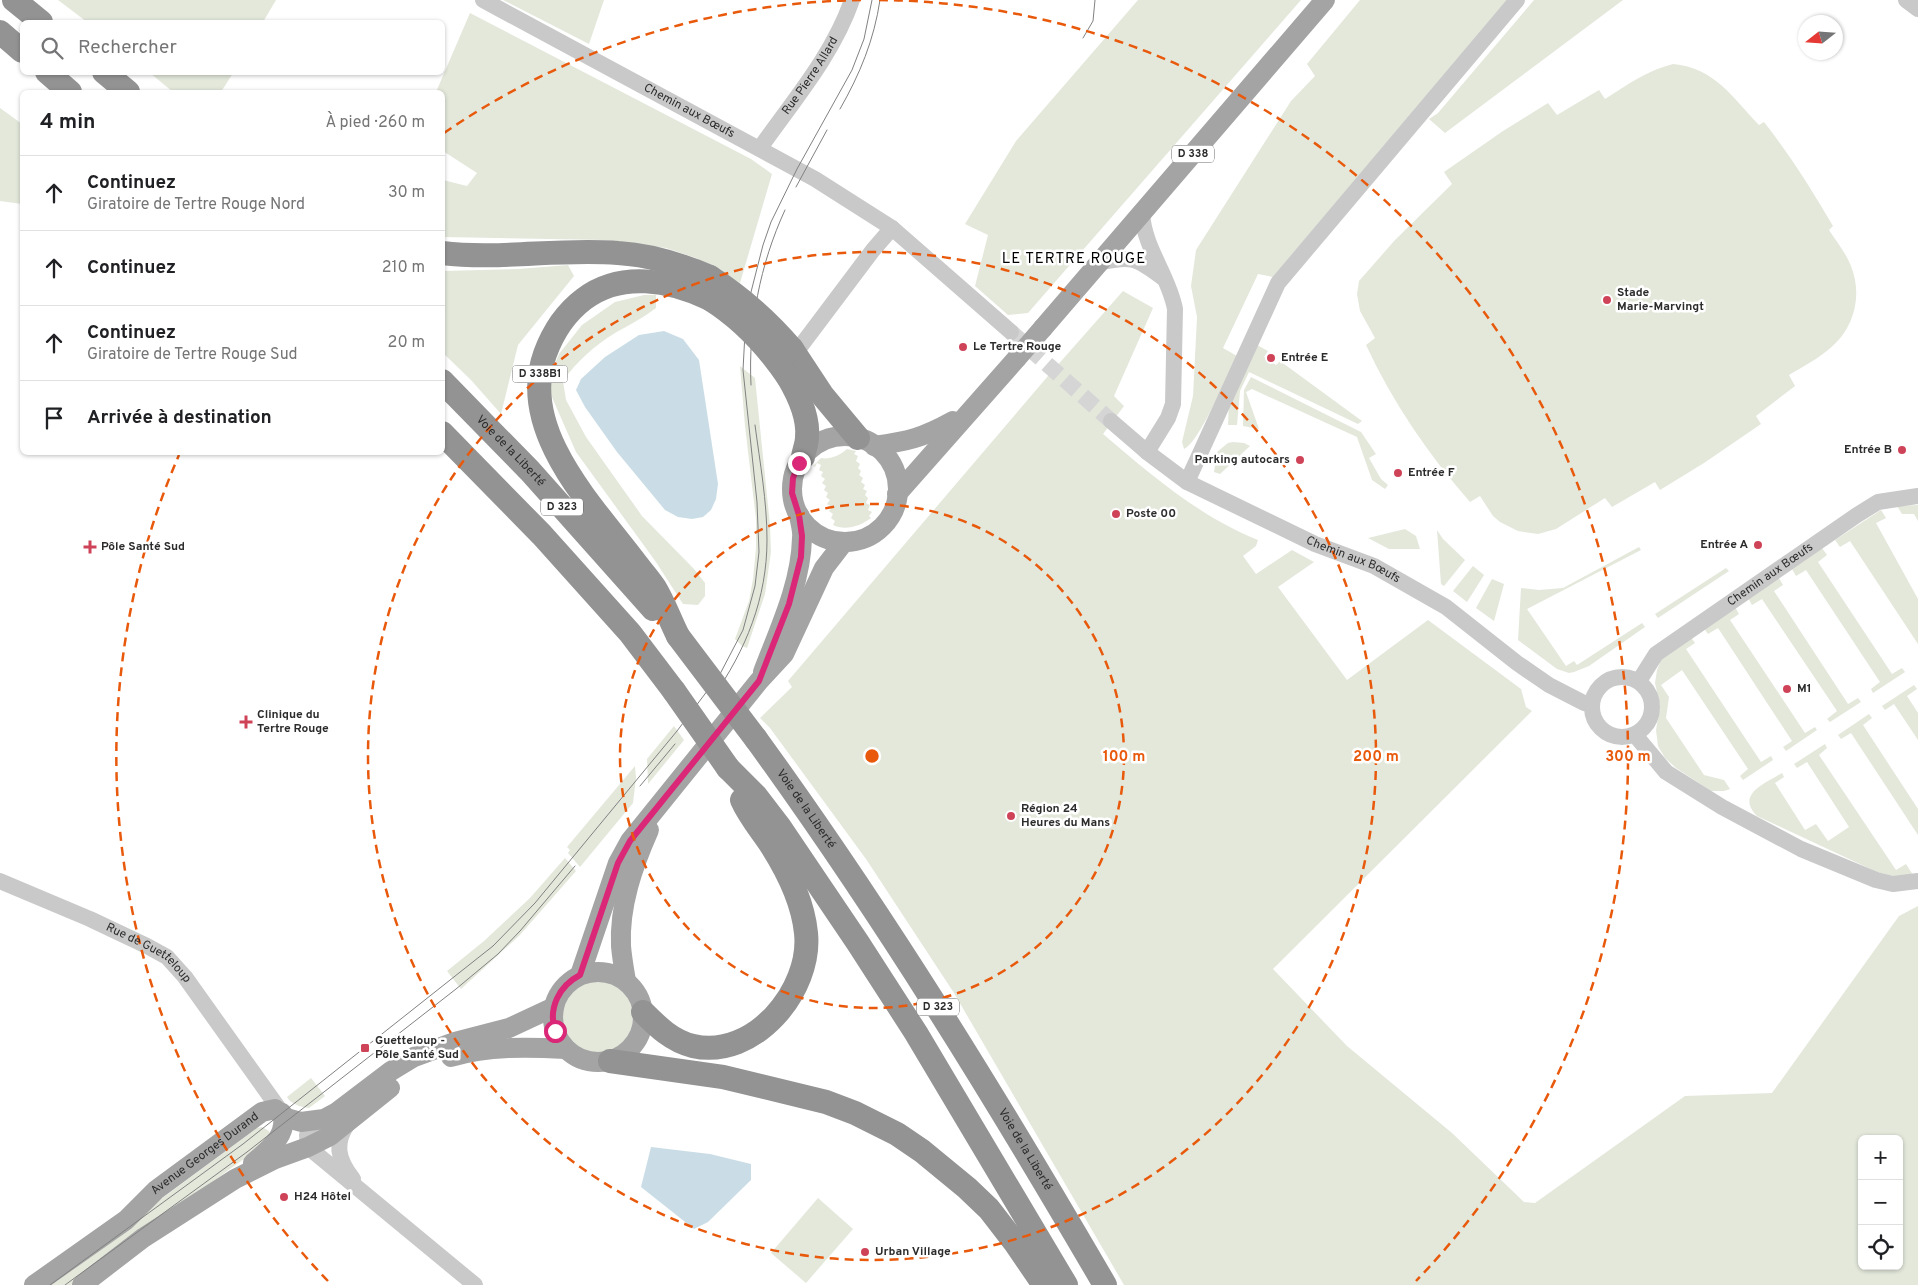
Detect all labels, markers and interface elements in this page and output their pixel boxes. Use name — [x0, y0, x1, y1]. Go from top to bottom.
north arrow — [1798, 15, 1843, 60]
search box — [20, 20, 445, 75]
icon: search — [38, 34, 66, 62]
street label: Rue Pierre Allard — [779, 34, 842, 118]
text: Rechercher — [78, 36, 177, 60]
street label: Chemin aux Bœufs — [641, 80, 737, 142]
text: 4 min — [40, 109, 96, 136]
text: À pied · 260 m — [326, 113, 425, 133]
road number: D 338 — [1172, 146, 1214, 162]
text: Continuez — [87, 171, 176, 195]
icon: ahead — [40, 179, 68, 207]
text: 30 m — [388, 183, 425, 203]
text: Giratoire de Tertre Rouge Nord — [87, 195, 305, 215]
district label: LE TERTRE ROUGE — [1002, 250, 1146, 269]
icon: ahead — [40, 254, 68, 282]
text: Continuez — [87, 256, 176, 280]
text: 210 m — [382, 258, 425, 278]
place label: Stade Marie-Marvingt — [1617, 285, 1704, 315]
marker: Stade Marie-Marvingt — [1601, 294, 1613, 306]
text: Continuez — [87, 321, 176, 345]
icon: ahead — [40, 329, 68, 357]
text: 20 m — [388, 333, 425, 353]
place label: Le Tertre Rouge — [973, 339, 1062, 355]
marker: Le Tertre Rouge — [957, 341, 969, 353]
text: Giratoire de Tertre Rouge Sud — [87, 345, 298, 365]
place label: Entrée E — [1281, 350, 1328, 366]
marker: Entrée E — [1265, 352, 1277, 364]
road number: D 338B1 — [512, 366, 568, 382]
icon: arrive — [40, 404, 68, 432]
text: Arrivée à destination — [87, 406, 272, 430]
street label: Voie de la Liberté — [472, 412, 548, 490]
place label: Entrée B — [1844, 442, 1892, 458]
marker: Entrée B — [1896, 444, 1908, 456]
route end — [788, 452, 811, 475]
place label: Parking autocars — [1194, 452, 1290, 468]
marker: Parking autocars — [1294, 454, 1306, 466]
place label: Entrée F — [1408, 465, 1455, 481]
marker: Entrée F — [1392, 467, 1404, 479]
road number: D 323 — [541, 498, 583, 516]
place label: Poste 00 — [1126, 506, 1176, 522]
marker: Poste 00 — [1110, 508, 1122, 520]
street label: Chemin aux Bœufs — [1303, 533, 1403, 587]
place label: Entrée A — [1700, 537, 1748, 553]
place label: Pôle Santé Sud — [101, 539, 185, 555]
marker: Entrée A — [1752, 539, 1764, 551]
marker: Pôle Santé Sud — [83, 540, 97, 554]
street label: Chemin aux Bœufs — [1724, 540, 1817, 610]
place label: M1 — [1797, 681, 1812, 697]
marker: M1 — [1781, 683, 1793, 695]
place label: Clinique du Tertre Rouge — [257, 707, 329, 737]
marker: Clinique du Tertre Rouge — [239, 715, 253, 729]
centre of rings — [863, 747, 881, 765]
text: 100 m — [1103, 748, 1145, 767]
text: 200 m — [1353, 748, 1399, 767]
text: 300 m — [1605, 748, 1651, 767]
street label: Voie de la Liberté — [772, 766, 839, 852]
place label: Région 24 Heures du Mans — [1021, 801, 1110, 831]
marker: Région 24 Heures du Mans — [1005, 810, 1017, 822]
street label: Rue de Guetteloup — [103, 920, 195, 986]
road number: D 323 — [917, 999, 959, 1016]
route start — [544, 1020, 567, 1043]
place label: Guetteloup - Pôle Santé Sud — [375, 1033, 459, 1063]
marker: Guetteloup - Pôle Santé Sud — [359, 1042, 371, 1054]
street label: Voie de la Liberté — [994, 1106, 1056, 1194]
street label: Avenue Georges Durand — [147, 1109, 262, 1199]
map controls — [1858, 1135, 1903, 1270]
button: + — [1858, 1135, 1903, 1180]
button: − — [1858, 1180, 1903, 1225]
place label: H24 Hôtel — [294, 1189, 351, 1205]
marker: H24 Hôtel — [278, 1191, 290, 1203]
button: locate — [1858, 1225, 1903, 1270]
place label: Urban Village — [875, 1244, 951, 1260]
marker: Urban Village — [859, 1246, 871, 1258]

